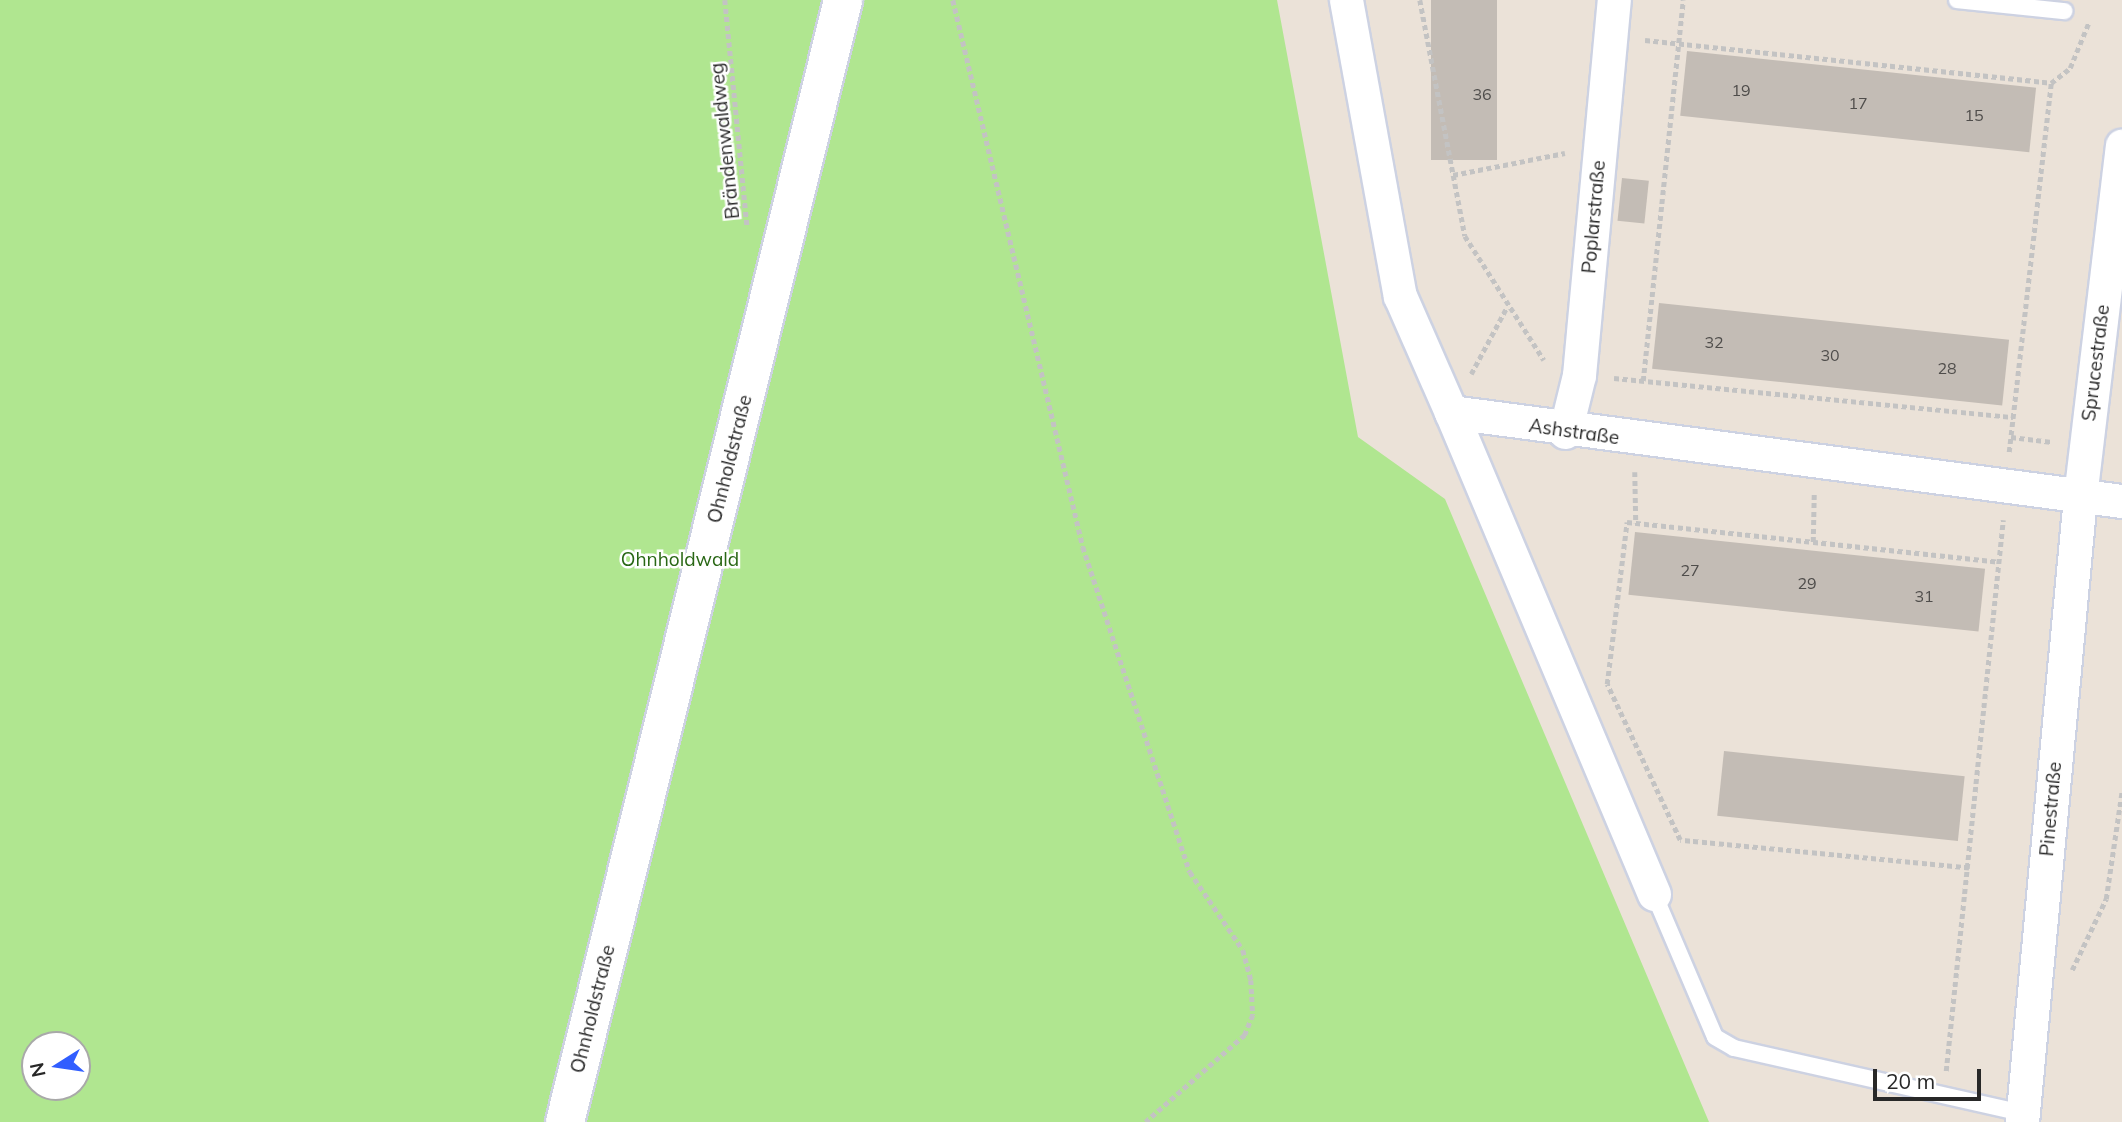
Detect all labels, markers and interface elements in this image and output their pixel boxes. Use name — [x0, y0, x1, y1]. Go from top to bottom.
street label: Brändenwaldweg — [705, 62, 745, 220]
house number: 19 — [1731, 80, 1751, 100]
house number: 36 — [1472, 84, 1492, 104]
house number: 17 — [1848, 93, 1868, 113]
house number: 15 — [1964, 105, 1984, 125]
street label: Poplarstraße — [1578, 159, 1610, 275]
street label: Sprucestraße — [2078, 303, 2114, 423]
house number: 32 — [1704, 332, 1724, 352]
house number: 30 — [1820, 345, 1840, 365]
house number: 28 — [1937, 358, 1957, 378]
street label: Ohnholdstraße — [703, 392, 757, 526]
street label: Ashstraße — [1527, 414, 1621, 450]
park label: Ohnholdwald — [621, 549, 739, 571]
house number: 27 — [1680, 560, 1700, 580]
house number: 29 — [1797, 573, 1817, 593]
house number: 31 — [1914, 586, 1934, 606]
street label: Pinestraße — [2036, 761, 2066, 857]
street label: Ohnholdstraße — [566, 942, 620, 1076]
north arrow — [21, 1031, 91, 1101]
scale bar — [1877, 1056, 1986, 1100]
text: N — [24, 1060, 51, 1079]
text: 20 m — [1886, 1068, 1935, 1094]

